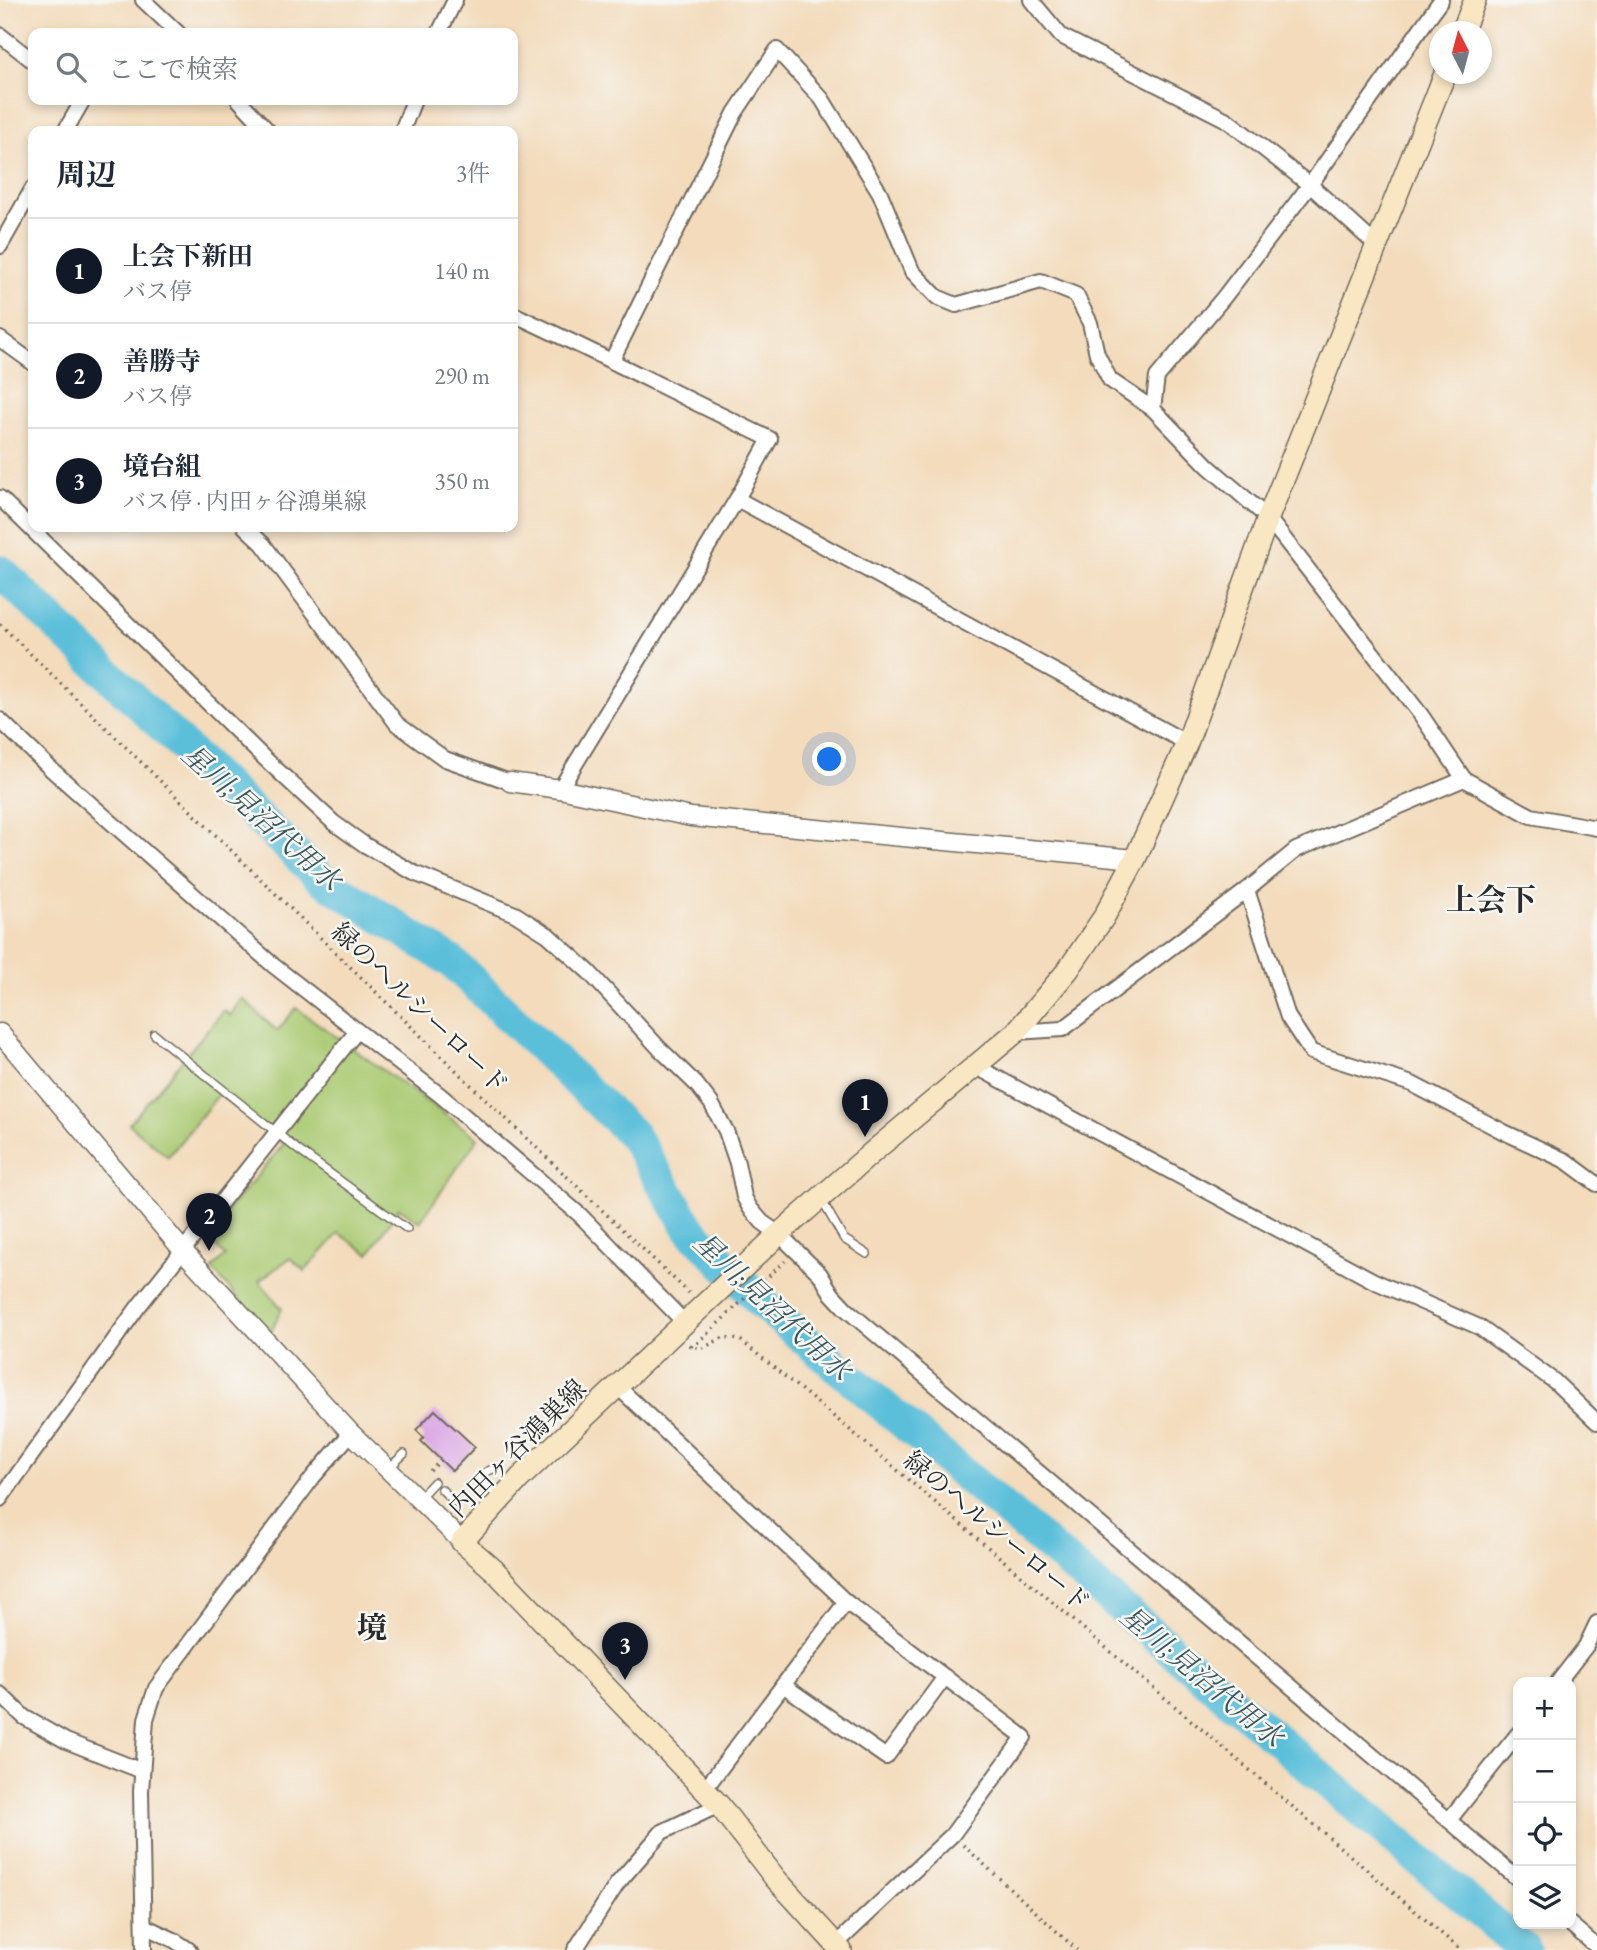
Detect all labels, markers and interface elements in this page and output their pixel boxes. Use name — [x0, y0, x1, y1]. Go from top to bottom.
north arrow — [1429, 21, 1492, 84]
search box — [28, 28, 518, 105]
icon: search — [52, 48, 90, 86]
text: ここで検索 — [108, 52, 238, 86]
text: 周辺 — [56, 155, 116, 194]
text: 3件 — [456, 158, 490, 188]
text: 上会下新田 — [123, 239, 253, 273]
text: 1 — [73, 256, 85, 286]
text: 140 m — [434, 256, 490, 286]
text: バス停 — [123, 276, 192, 306]
text: 善勝寺 — [123, 344, 201, 378]
text: 2 — [73, 361, 85, 391]
text: 290 m — [434, 361, 490, 391]
text: バス停 — [123, 381, 192, 411]
text: 境台組 — [123, 449, 201, 483]
text: 3 — [73, 466, 85, 496]
text: 350 m — [434, 466, 490, 496]
text: バス停 · 内田ヶ谷鴻巣線 — [123, 486, 367, 516]
water label: 星川;見沼代用水 — [175, 736, 351, 900]
your location — [812, 742, 846, 776]
district label: 上会下 — [1446, 880, 1536, 919]
street label: 緑のヘルシーロード — [324, 915, 516, 1101]
pin: 1 — [842, 1079, 888, 1137]
pin: 2 — [186, 1193, 232, 1251]
water label: 星川;見沼代用水 — [687, 1224, 861, 1390]
street label: 内田ヶ谷鴻巣線 — [441, 1372, 593, 1524]
street label: 緑のヘルシーロード — [897, 1443, 1097, 1619]
water label: 星川;見沼代用水 — [1113, 1597, 1293, 1757]
district label: 境 — [357, 1608, 387, 1647]
pin: 3 — [602, 1622, 648, 1680]
map controls — [1513, 1677, 1576, 1929]
button: + — [1513, 1677, 1576, 1740]
button: − — [1513, 1740, 1576, 1803]
button: locate — [1513, 1803, 1576, 1866]
button: layers — [1513, 1866, 1576, 1929]

